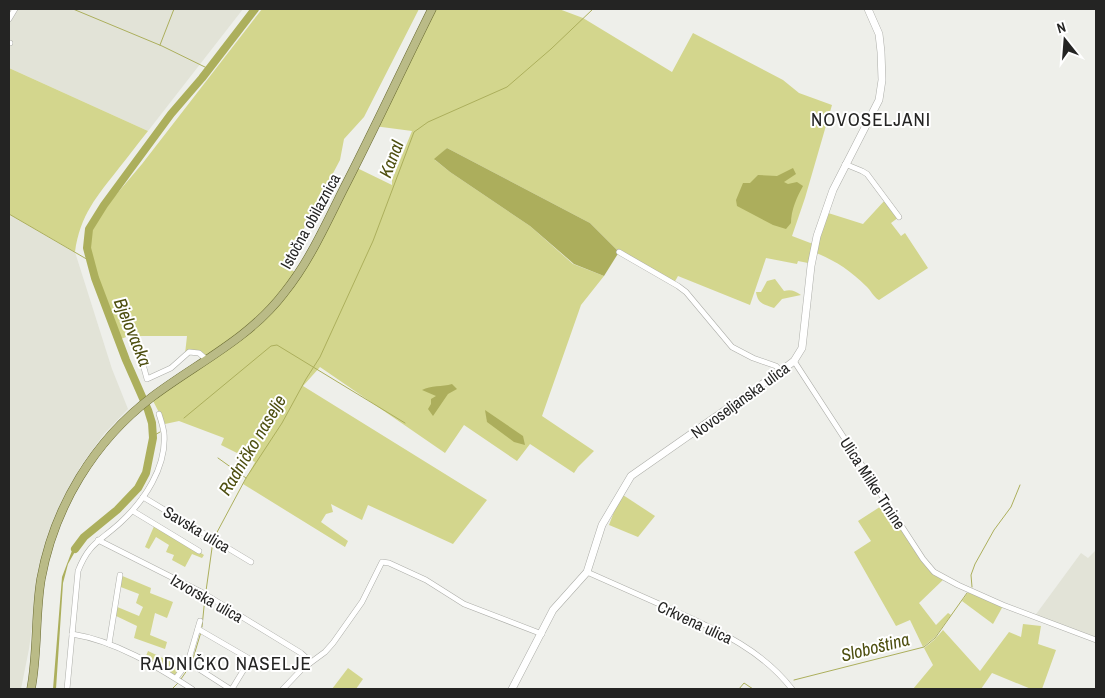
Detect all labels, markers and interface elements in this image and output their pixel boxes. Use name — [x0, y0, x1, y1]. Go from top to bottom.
north arrow — [1040, 15, 1090, 65]
text: N — [1055, 18, 1068, 37]
district label: NOVOSELJANI — [811, 106, 931, 132]
water label: Kanal — [373, 136, 410, 181]
street label: Istočna obilaznica — [275, 169, 346, 273]
water label: Bjelovacka — [108, 294, 158, 370]
street label: Novoseljanska ulica — [686, 356, 794, 443]
water label: Radničko naselje — [212, 390, 292, 500]
street label: Ulica Milke Trnine — [835, 433, 911, 533]
street label: Savska ulica — [159, 500, 235, 558]
street label: Izvorska ulica — [167, 568, 248, 628]
street label: Crkvena ulica — [654, 595, 737, 649]
water label: Sloboština — [838, 626, 912, 668]
district label: RADNIČKO NASELJE — [140, 650, 312, 676]

